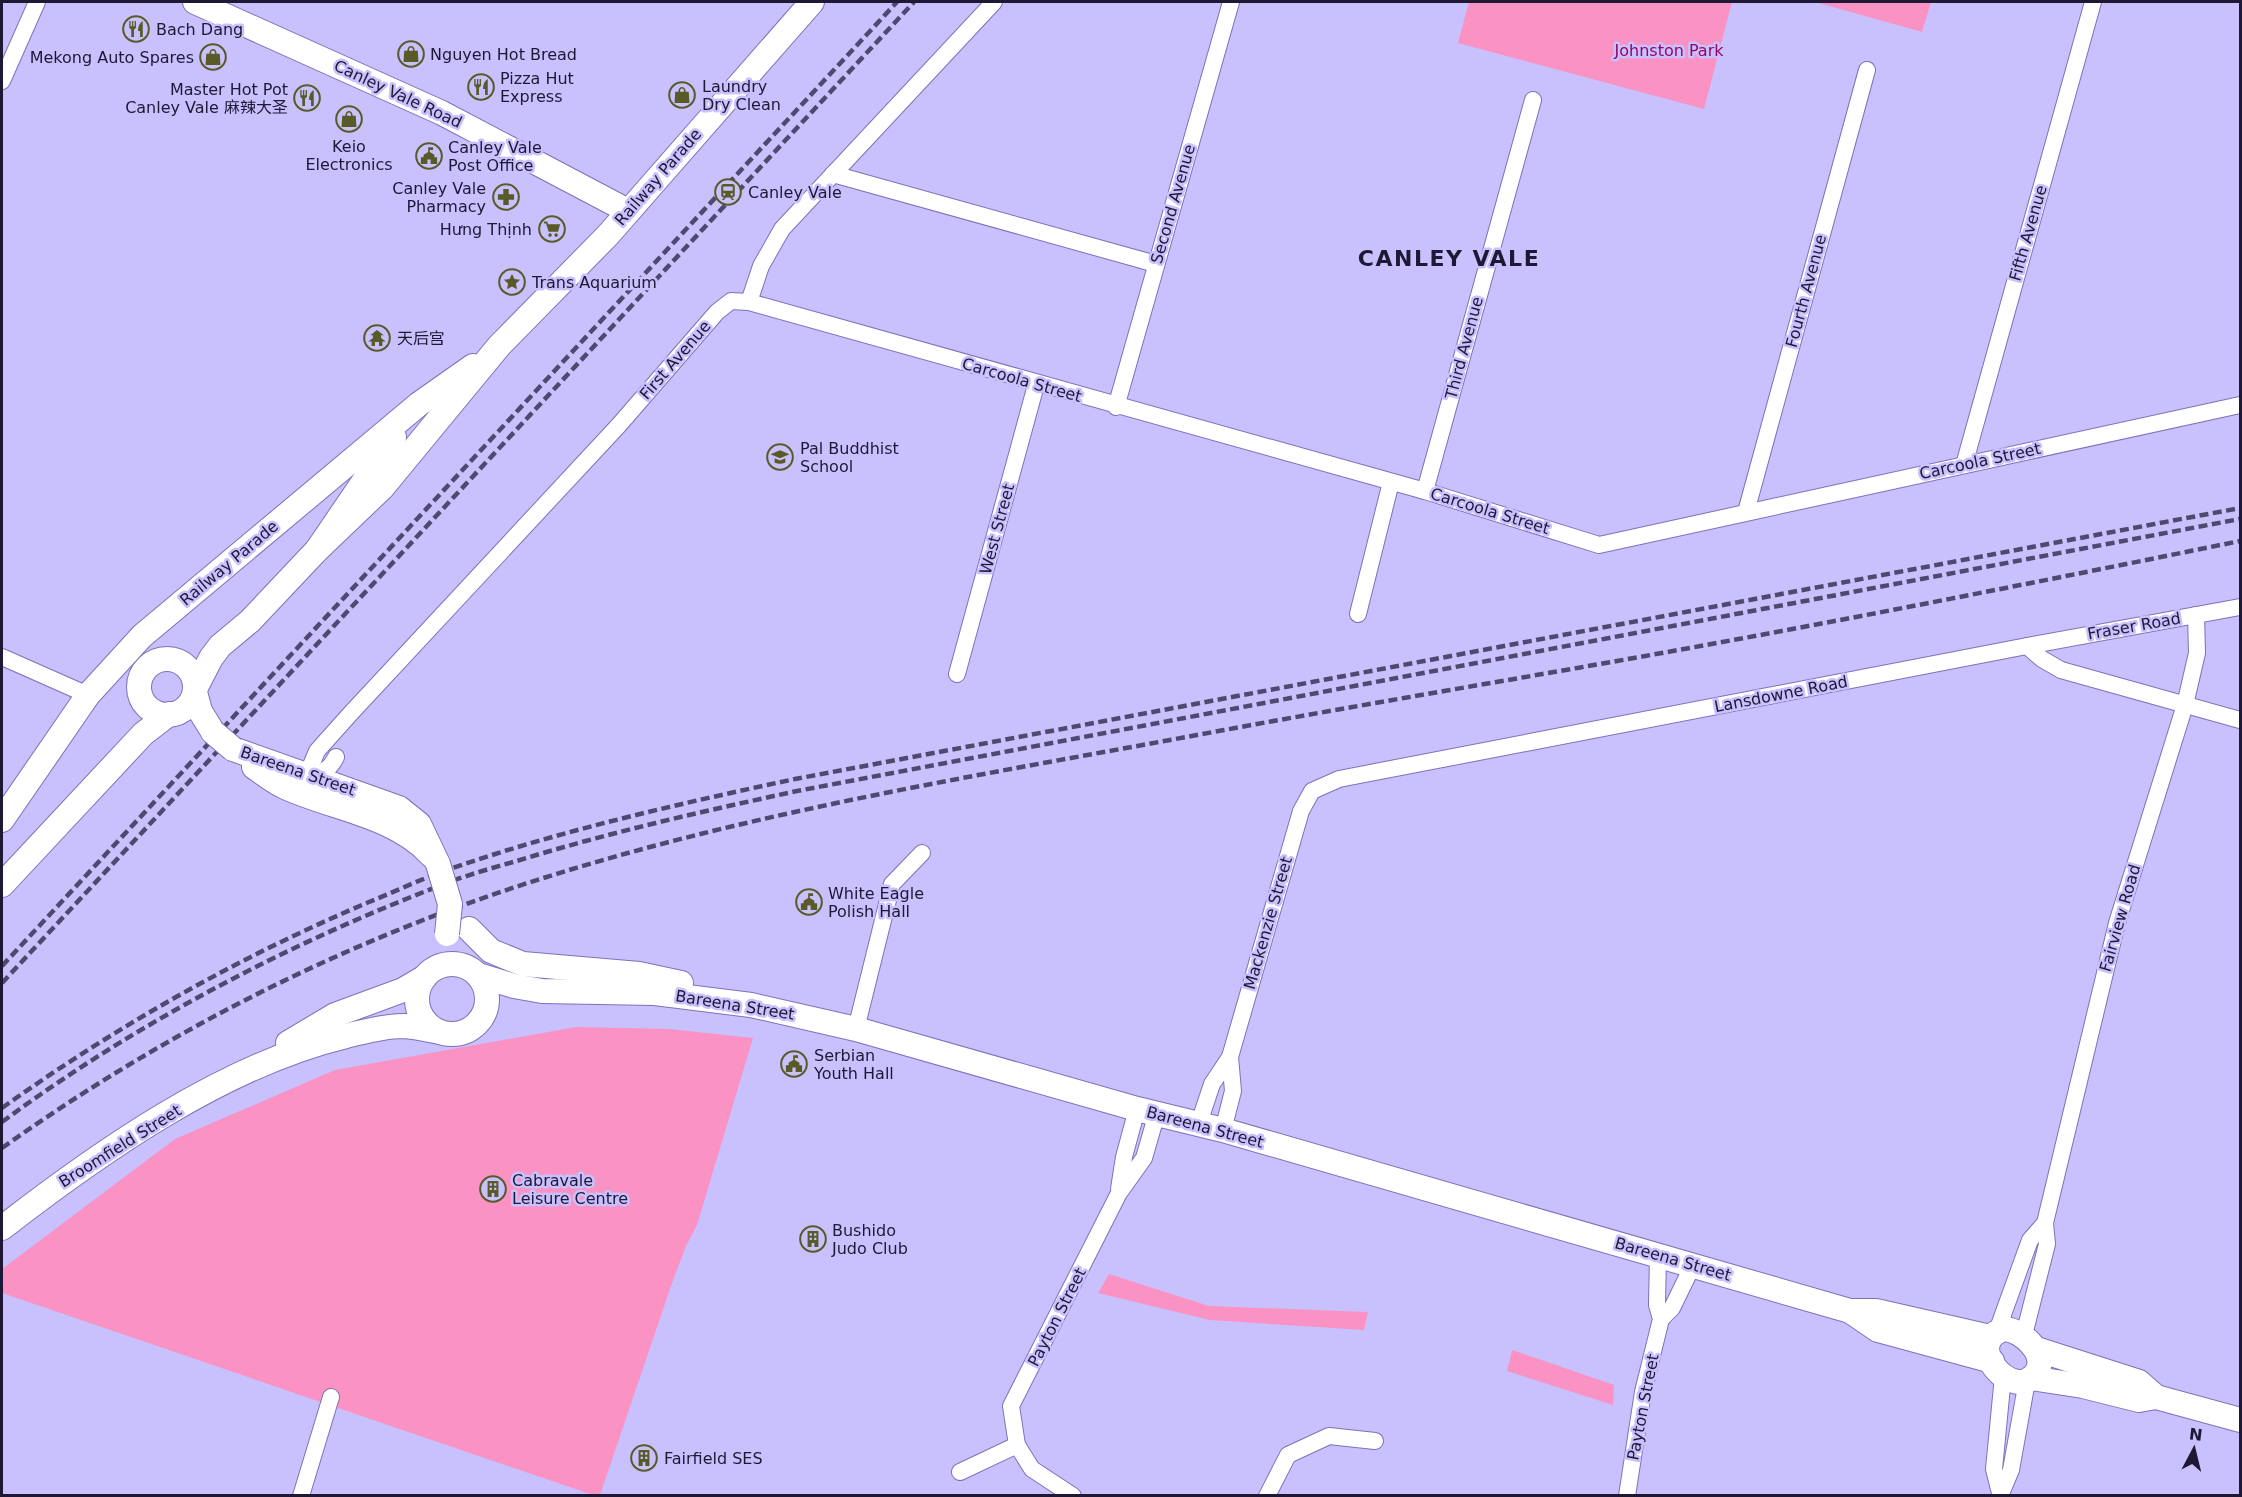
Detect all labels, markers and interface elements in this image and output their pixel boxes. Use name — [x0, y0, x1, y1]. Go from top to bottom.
restaurant icon: Bach Dang — [121, 14, 151, 44]
place label: Bach Dang — [156, 20, 243, 39]
shop icon: Nguyen Hot Bread — [396, 39, 426, 69]
park label: Johnston Park — [1614, 41, 1724, 60]
shop icon: Mekong Auto Spares — [198, 42, 228, 72]
place label: Nguyen Hot Bread — [430, 45, 577, 64]
place label: Mekong Auto Spares — [30, 48, 194, 67]
street label: Canley Vale Road — [331, 56, 465, 132]
place label: Pizza Hut Express — [500, 69, 574, 106]
restaurant icon: Pizza Hut Express — [466, 72, 496, 102]
place label: Laundry Dry Clean — [702, 77, 781, 114]
place label: Master Hot Pot Canley Vale 麻辣大圣 — [125, 80, 288, 117]
shop icon: Laundry Dry Clean — [667, 80, 697, 110]
restaurant icon: Master Hot Pot Canley Vale 麻辣大圣 — [292, 83, 322, 113]
shop icon: Keio Electronics — [334, 104, 364, 134]
street label: Railway Parade — [611, 125, 705, 229]
place label: Keio Electronics — [305, 137, 393, 174]
place label: Canley Vale Post Office — [448, 138, 542, 175]
public building icon: Canley Vale Post Office — [414, 141, 444, 171]
street label: Second Avenue — [1147, 142, 1199, 266]
station icon: Canley Vale — [713, 177, 743, 207]
place label: Canley Vale Pharmacy — [392, 179, 486, 216]
pharmacy icon: Canley Vale Pharmacy — [491, 182, 521, 212]
place label: Canley Vale — [748, 183, 842, 202]
street label: Fifth Avenue — [2005, 183, 2051, 283]
supermarket icon: Hưng Thịnh — [537, 214, 567, 244]
place label: Hưng Thịnh — [440, 220, 532, 239]
street label: Fourth Avenue — [1782, 232, 1830, 350]
district label: CANLEY VALE — [1358, 246, 1540, 271]
place icon: Trans Aquarium — [497, 267, 527, 297]
place label: Trans Aquarium — [531, 273, 657, 292]
street label: Third Avenue — [1441, 295, 1487, 402]
street label: First Avenue — [636, 317, 714, 403]
temple icon: 天后宫 — [362, 323, 392, 353]
place label: 天后宫 — [397, 329, 445, 348]
street label: Carcoola Street — [960, 354, 1084, 406]
place label: Pal Buddhist School — [800, 439, 899, 476]
street label: Carcoola Street — [1918, 439, 2042, 483]
school or university icon: Pal Buddhist School — [765, 442, 795, 472]
street label: West Street — [976, 482, 1018, 576]
street label: Carcoola Street — [1428, 484, 1552, 538]
street label: Railway Parade — [176, 517, 282, 609]
street label: Fraser Road — [2086, 608, 2182, 644]
street label: Lansdowne Road — [1713, 672, 1849, 716]
street label: Bareena Street — [238, 742, 358, 800]
street label: Mackenzie Street — [1240, 854, 1296, 992]
street label: Fairview Road — [2096, 862, 2144, 974]
place label: White Eagle Polish Hall — [828, 884, 924, 921]
public building icon: White Eagle Polish Hall — [794, 887, 824, 917]
street label: Bareena Street — [674, 986, 796, 1024]
place label: Serbian Youth Hall — [813, 1046, 894, 1083]
public building icon: Serbian Youth Hall — [779, 1049, 809, 1079]
street label: Broomfield Street — [55, 1101, 185, 1191]
street label: Bareena Street — [1144, 1102, 1266, 1152]
place label: Cabravale Leisure Centre — [512, 1171, 628, 1208]
building icon: Cabravale Leisure Centre — [478, 1174, 508, 1204]
place label: Bushido Judo Club — [831, 1221, 908, 1258]
building icon: Bushido Judo Club — [798, 1224, 828, 1254]
street label: Bareena Street — [1613, 1233, 1733, 1285]
street label: Payton Street — [1024, 1265, 1090, 1369]
street label: Payton Street — [1623, 1352, 1663, 1462]
north arrow — [2164, 1419, 2224, 1479]
text: N — [2188, 1424, 2204, 1445]
building icon: Fairfield SES — [629, 1443, 659, 1473]
place label: Fairfield SES — [664, 1449, 763, 1468]

